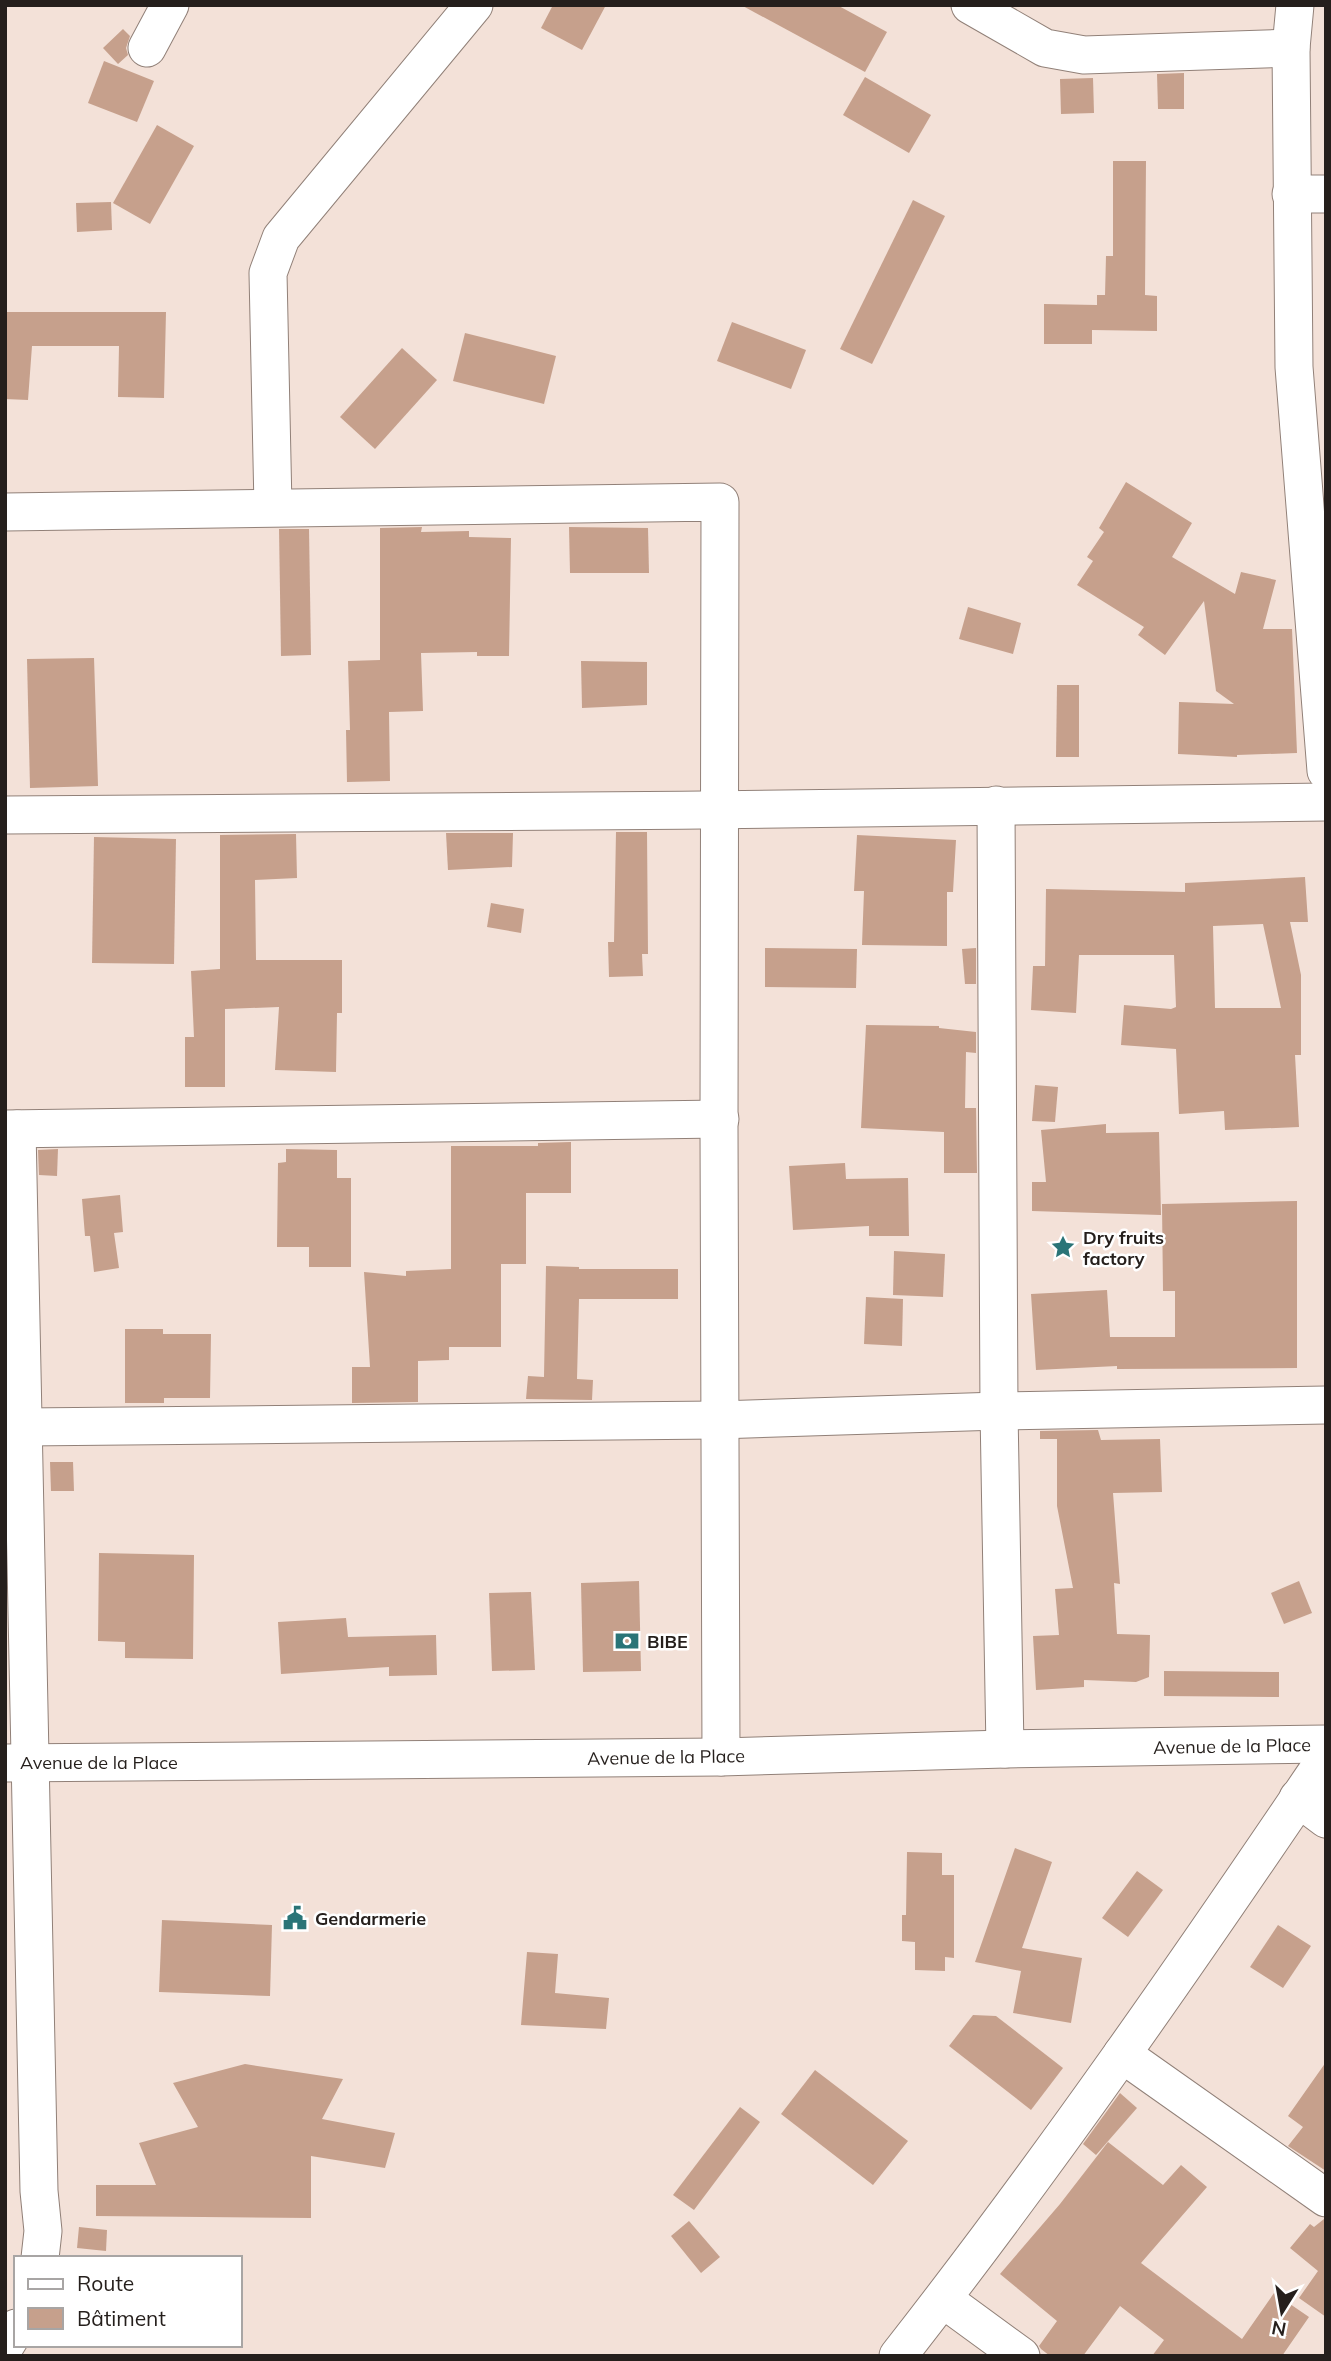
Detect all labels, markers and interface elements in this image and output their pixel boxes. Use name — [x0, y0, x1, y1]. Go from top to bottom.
place label: Dry fruits factory — [1083, 1226, 1164, 1270]
place icon: Dry fruits factory — [1049, 1233, 1077, 1261]
bank icon: BIBE — [613, 1627, 641, 1655]
place label: BIBE — [647, 1630, 688, 1653]
street label: Avenue de la Place — [1153, 1733, 1311, 1759]
street label: Avenue de la Place — [587, 1744, 745, 1770]
street label: Avenue de la Place — [20, 1751, 178, 1774]
public building icon: Gendarmerie — [281, 1904, 309, 1932]
place label: Gendarmerie — [315, 1907, 426, 1930]
legend — [14, 2256, 242, 2347]
text: Route — [77, 2270, 134, 2296]
north arrow — [1247, 2277, 1317, 2347]
text: Bâtiment — [77, 2305, 166, 2331]
text: N — [1269, 2316, 1288, 2342]

